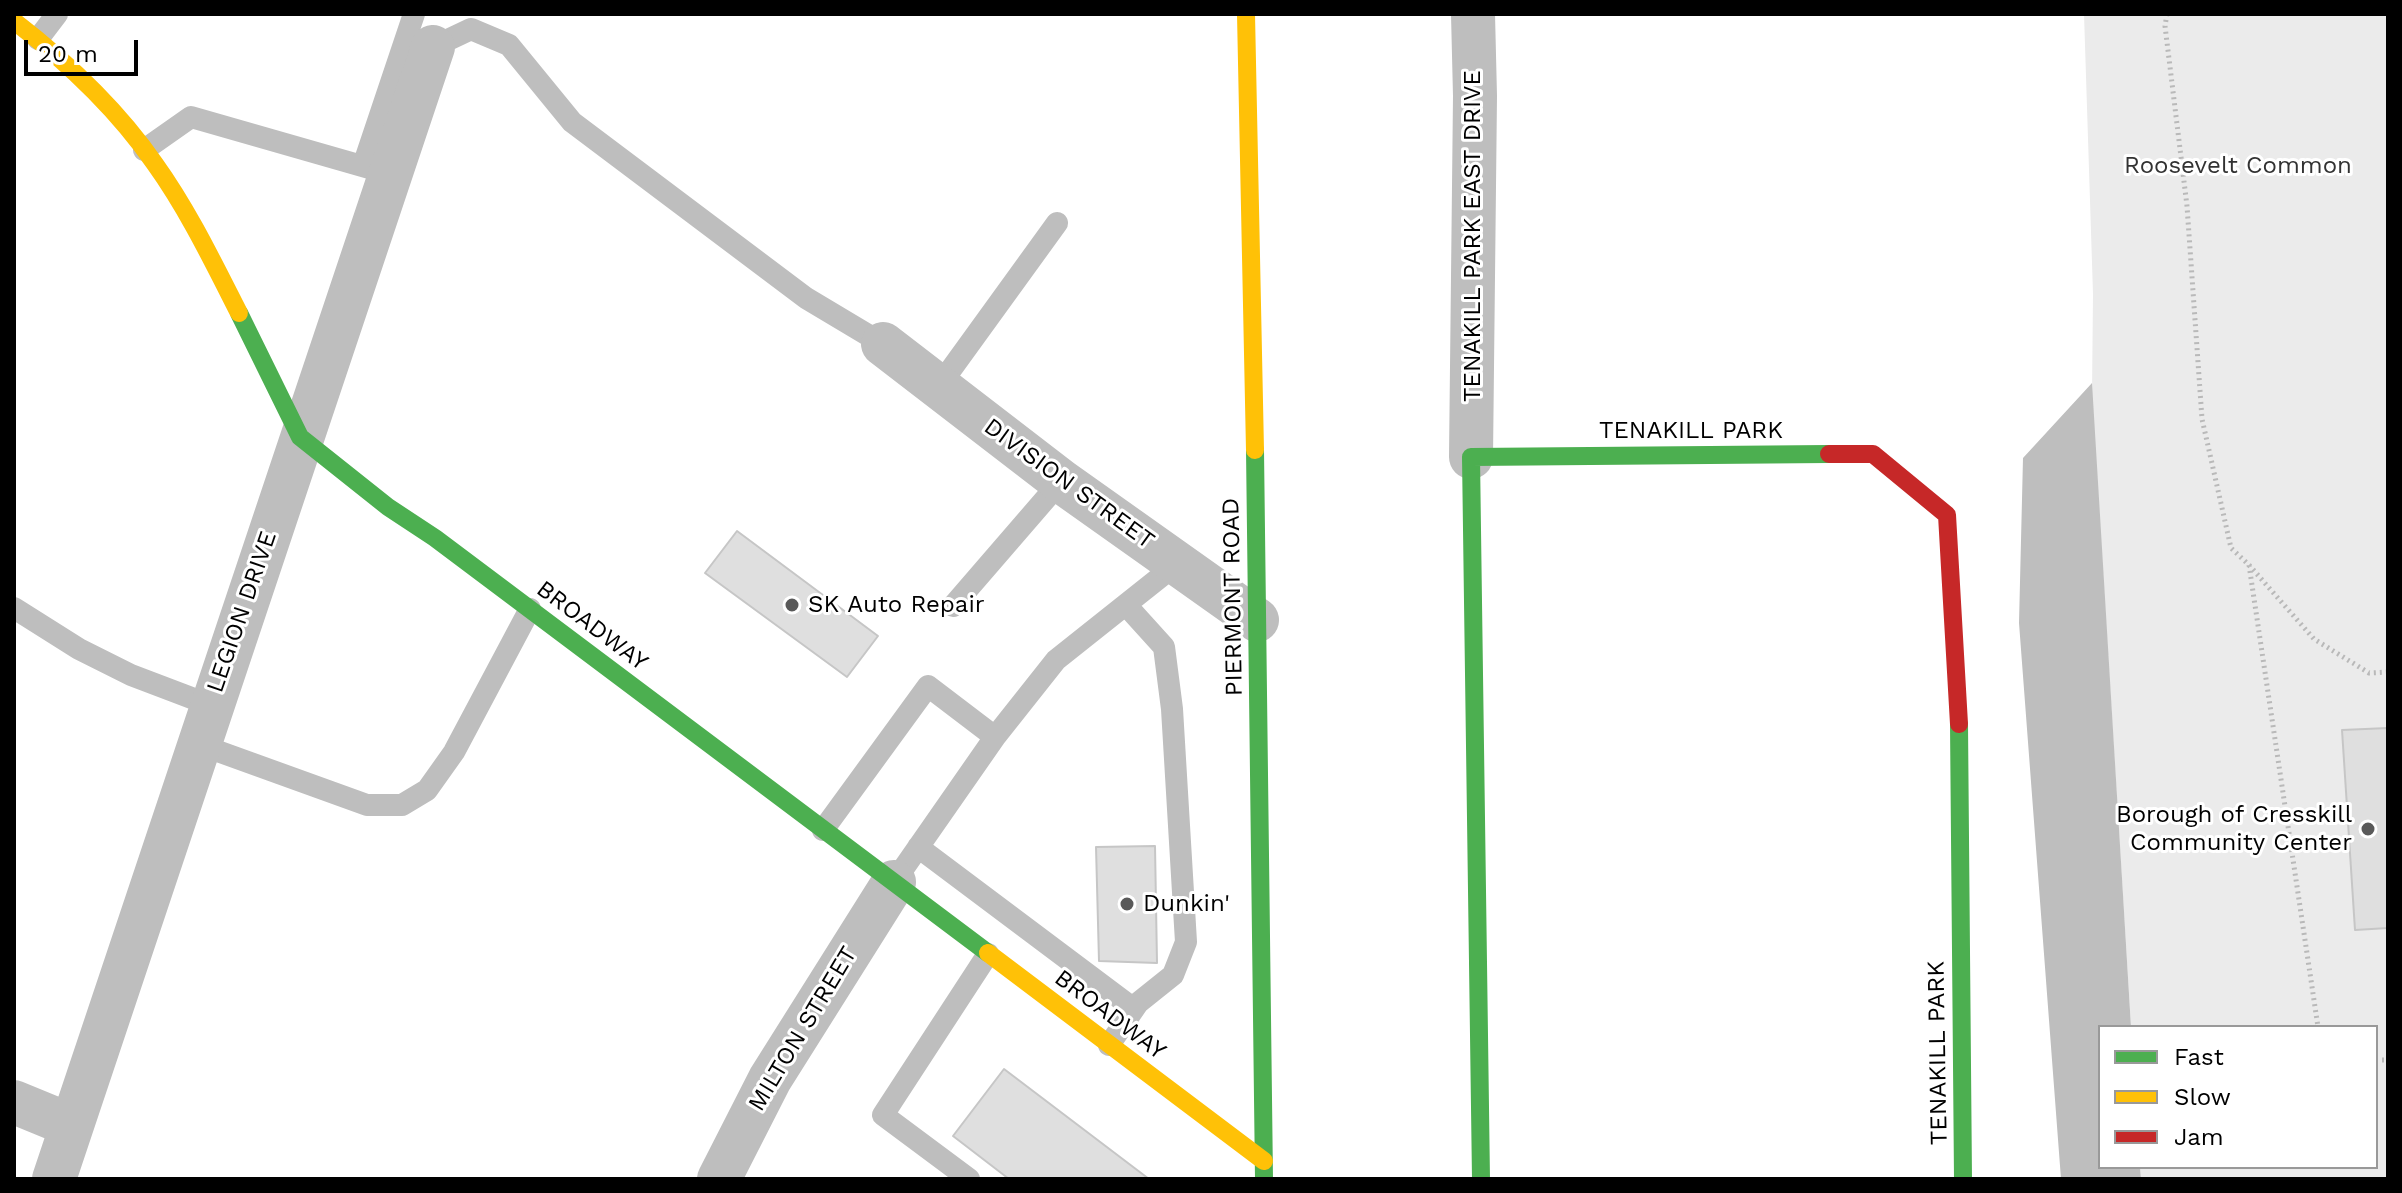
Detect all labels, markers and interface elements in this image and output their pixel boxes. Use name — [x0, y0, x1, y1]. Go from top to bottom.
scale bar — [28, 24, 142, 74]
text: 20 m — [38, 40, 98, 68]
street label: TENAKILL PARK EAST DRIVE — [1459, 70, 1487, 402]
park label: Roosevelt Common — [2124, 152, 2352, 180]
street label: DIVISION STREET — [978, 413, 1160, 555]
street label: TENAKILL PARK — [1599, 417, 1783, 445]
street label: PIERMONT ROAD — [1217, 498, 1249, 696]
street label: LEGION DRIVE — [201, 528, 283, 696]
street label: BROADWAY — [531, 575, 653, 677]
place label: SK Auto Repair — [808, 591, 985, 619]
marker: SK Auto Repair — [783, 596, 801, 614]
place label: Borough of Cresskill Community Center — [2116, 801, 2352, 857]
marker: Borough of Cresskill Community Center — [2359, 820, 2377, 838]
place label: Dunkin' — [1143, 890, 1230, 918]
marker: Dunkin' — [1118, 895, 1136, 913]
street label: MILTON STREET — [743, 942, 863, 1116]
street label: TENAKILL PARK — [1922, 961, 1954, 1145]
street label: BROADWAY — [1049, 964, 1171, 1066]
legend — [2098, 1025, 2378, 1169]
text: Fast — [2174, 1043, 2224, 1071]
text: Slow — [2174, 1083, 2231, 1111]
text: Jam — [2174, 1123, 2224, 1151]

